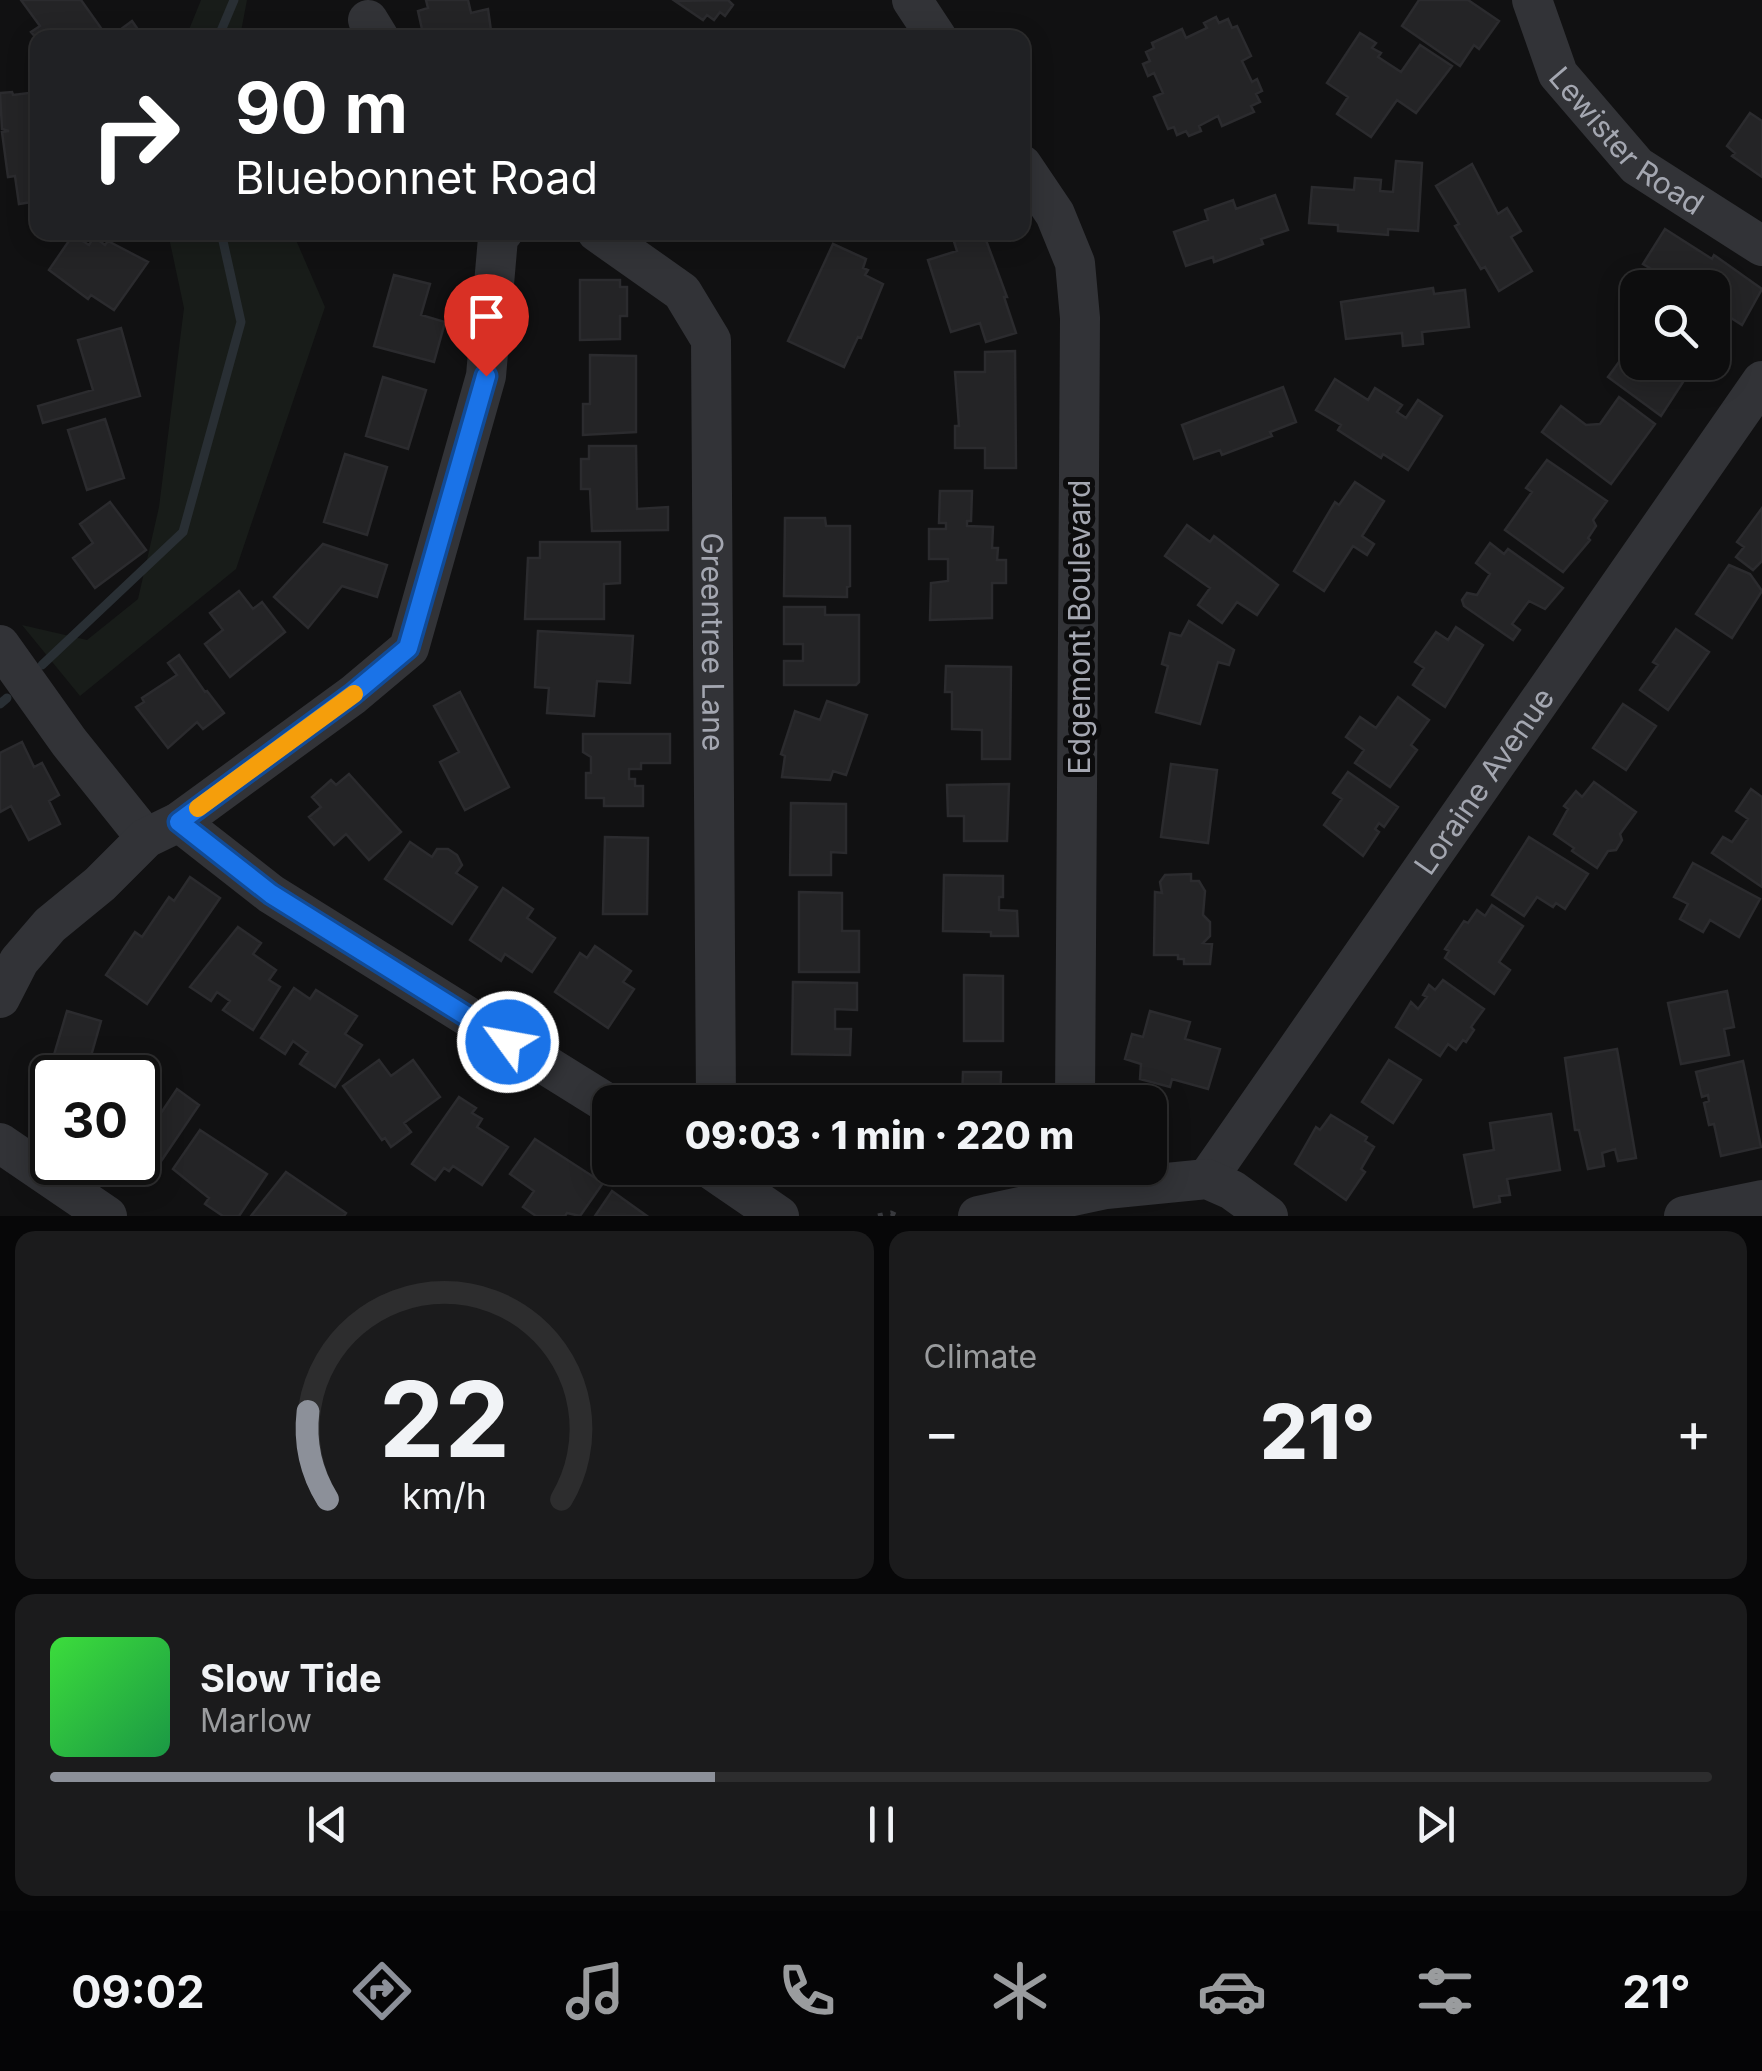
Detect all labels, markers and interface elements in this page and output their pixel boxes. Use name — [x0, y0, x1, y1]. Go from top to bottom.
street label: Lewister Road — [1542, 59, 1710, 222]
text: 90 m — [235, 65, 408, 150]
icon: right — [70, 70, 200, 200]
text: Bluebonnet Road — [235, 150, 598, 205]
map controls — [1620, 270, 1730, 380]
button: search — [1620, 270, 1730, 380]
pin — [444, 274, 529, 377]
icon: arrive — [459, 289, 514, 344]
street label: Edgemont Boulevard — [1061, 480, 1097, 774]
street label: Greentree Lane — [694, 532, 732, 752]
street label: Loraine Avenue — [1406, 680, 1561, 881]
position arrow — [456, 990, 560, 1094]
speed limit sign: 30 — [30, 1055, 160, 1185]
text: 09:03 · 1 min · 220 m — [685, 1112, 1074, 1158]
text: Climate — [924, 1337, 1037, 1376]
text: 22 — [379, 1356, 510, 1482]
text: 21° — [1260, 1386, 1376, 1477]
text: − — [924, 1399, 960, 1465]
text: + — [1676, 1399, 1712, 1465]
text: km/h — [402, 1474, 487, 1518]
text: Slow Tide — [200, 1655, 382, 1701]
text: Marlow — [200, 1701, 312, 1740]
icon: previous — [300, 1797, 355, 1852]
icon: pause — [854, 1797, 909, 1852]
icon: next — [1408, 1797, 1463, 1852]
icon: directions — [347, 1956, 417, 2026]
icon: music — [560, 1956, 630, 2026]
icon: phone — [772, 1956, 842, 2026]
icon: climate — [985, 1956, 1055, 2026]
icon: car — [1197, 1956, 1267, 2026]
icon: filters — [1410, 1956, 1480, 2026]
text: 09:02 — [71, 1964, 205, 2019]
text: 21° — [1622, 1964, 1691, 2019]

